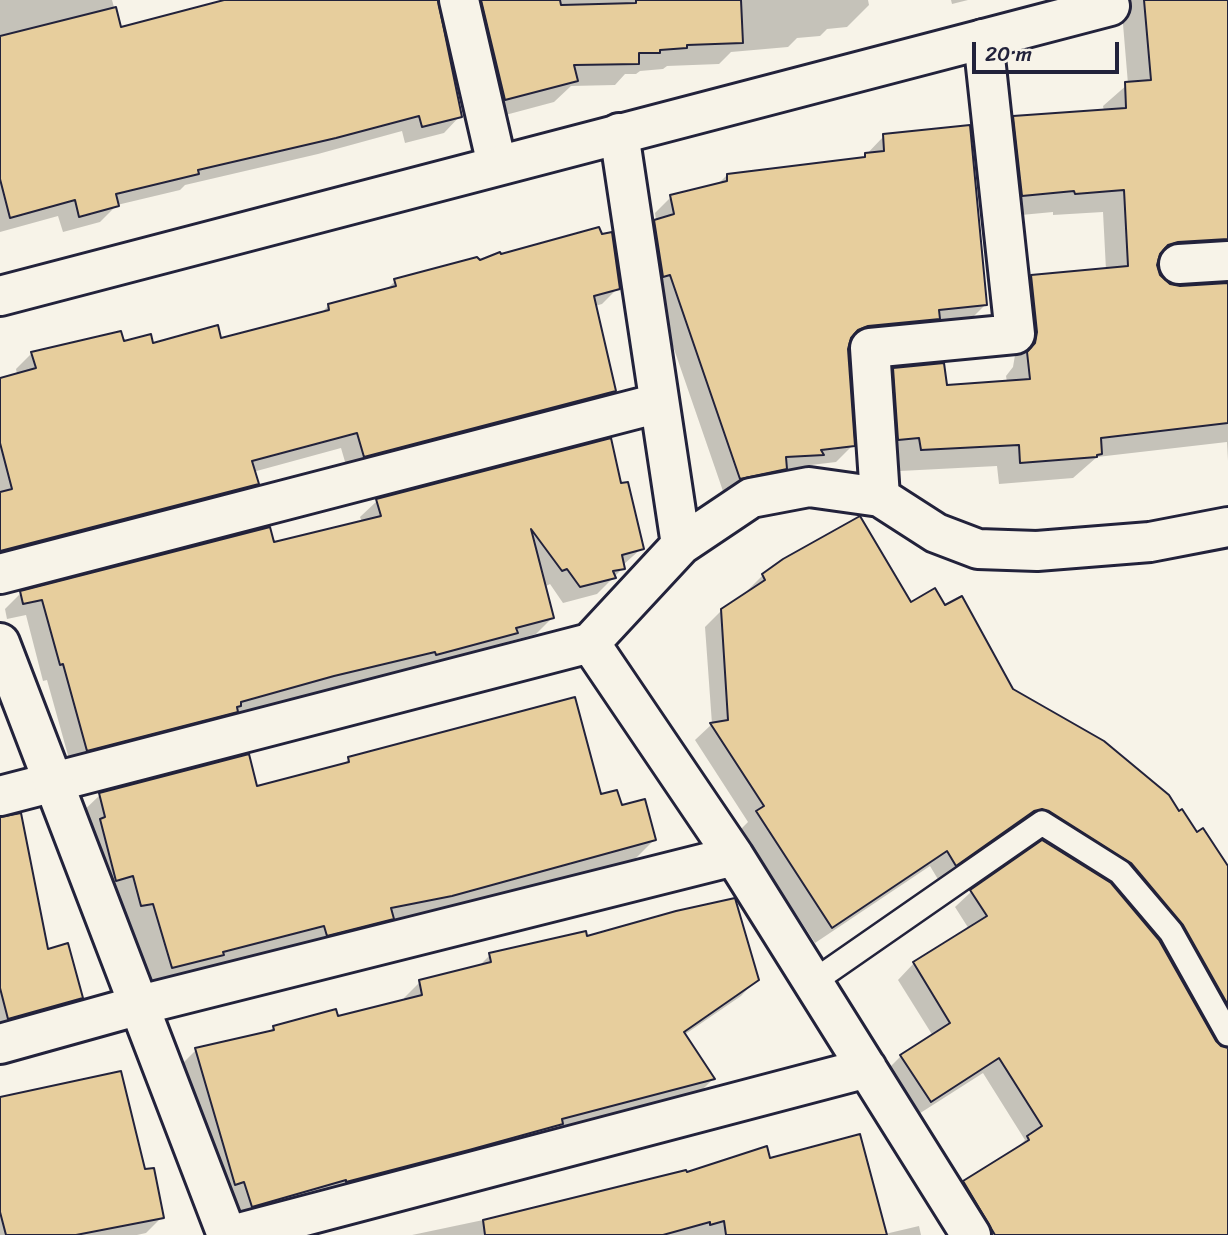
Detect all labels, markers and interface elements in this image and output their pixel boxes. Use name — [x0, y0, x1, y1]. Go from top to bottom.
scale bar — [976, 28, 1123, 72]
text: 20 m — [985, 35, 1032, 73]

